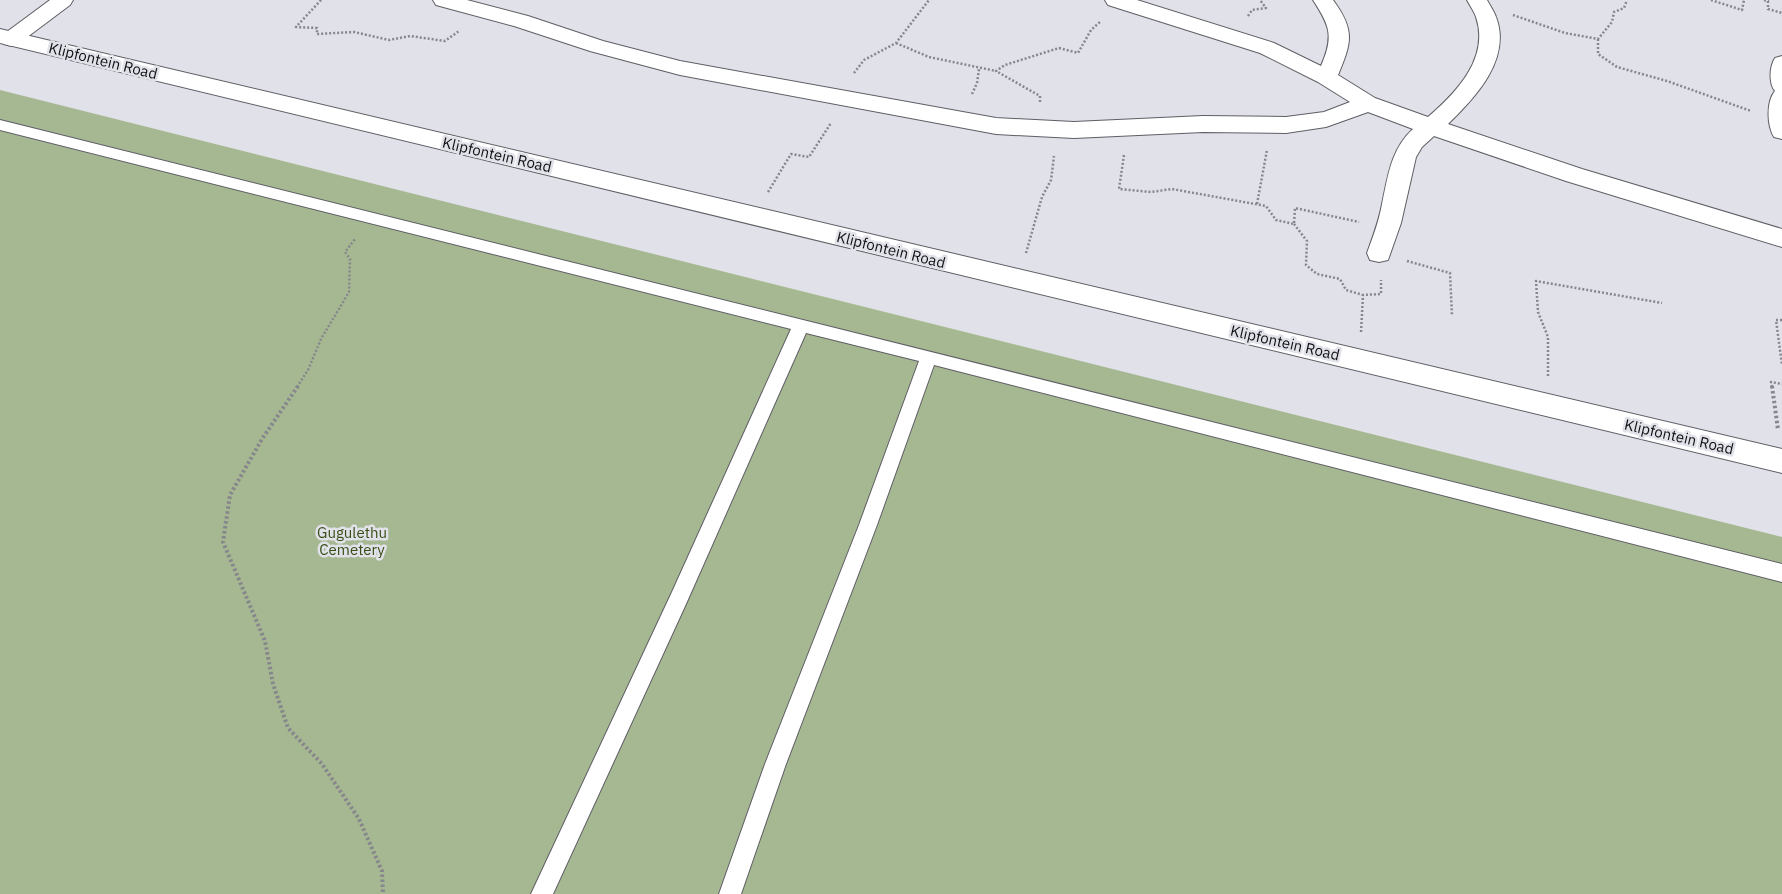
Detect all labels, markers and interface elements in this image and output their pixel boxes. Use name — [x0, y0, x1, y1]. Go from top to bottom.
street label: Klipfontein Road — [47, 38, 159, 83]
street label: Klipfontein Road — [441, 133, 554, 176]
street label: Klipfontein Road — [835, 227, 947, 272]
street label: Klipfontein Road — [1229, 321, 1342, 364]
street label: Klipfontein Road — [1623, 415, 1736, 458]
park label: Gugulethu Cemetery — [317, 523, 387, 559]

